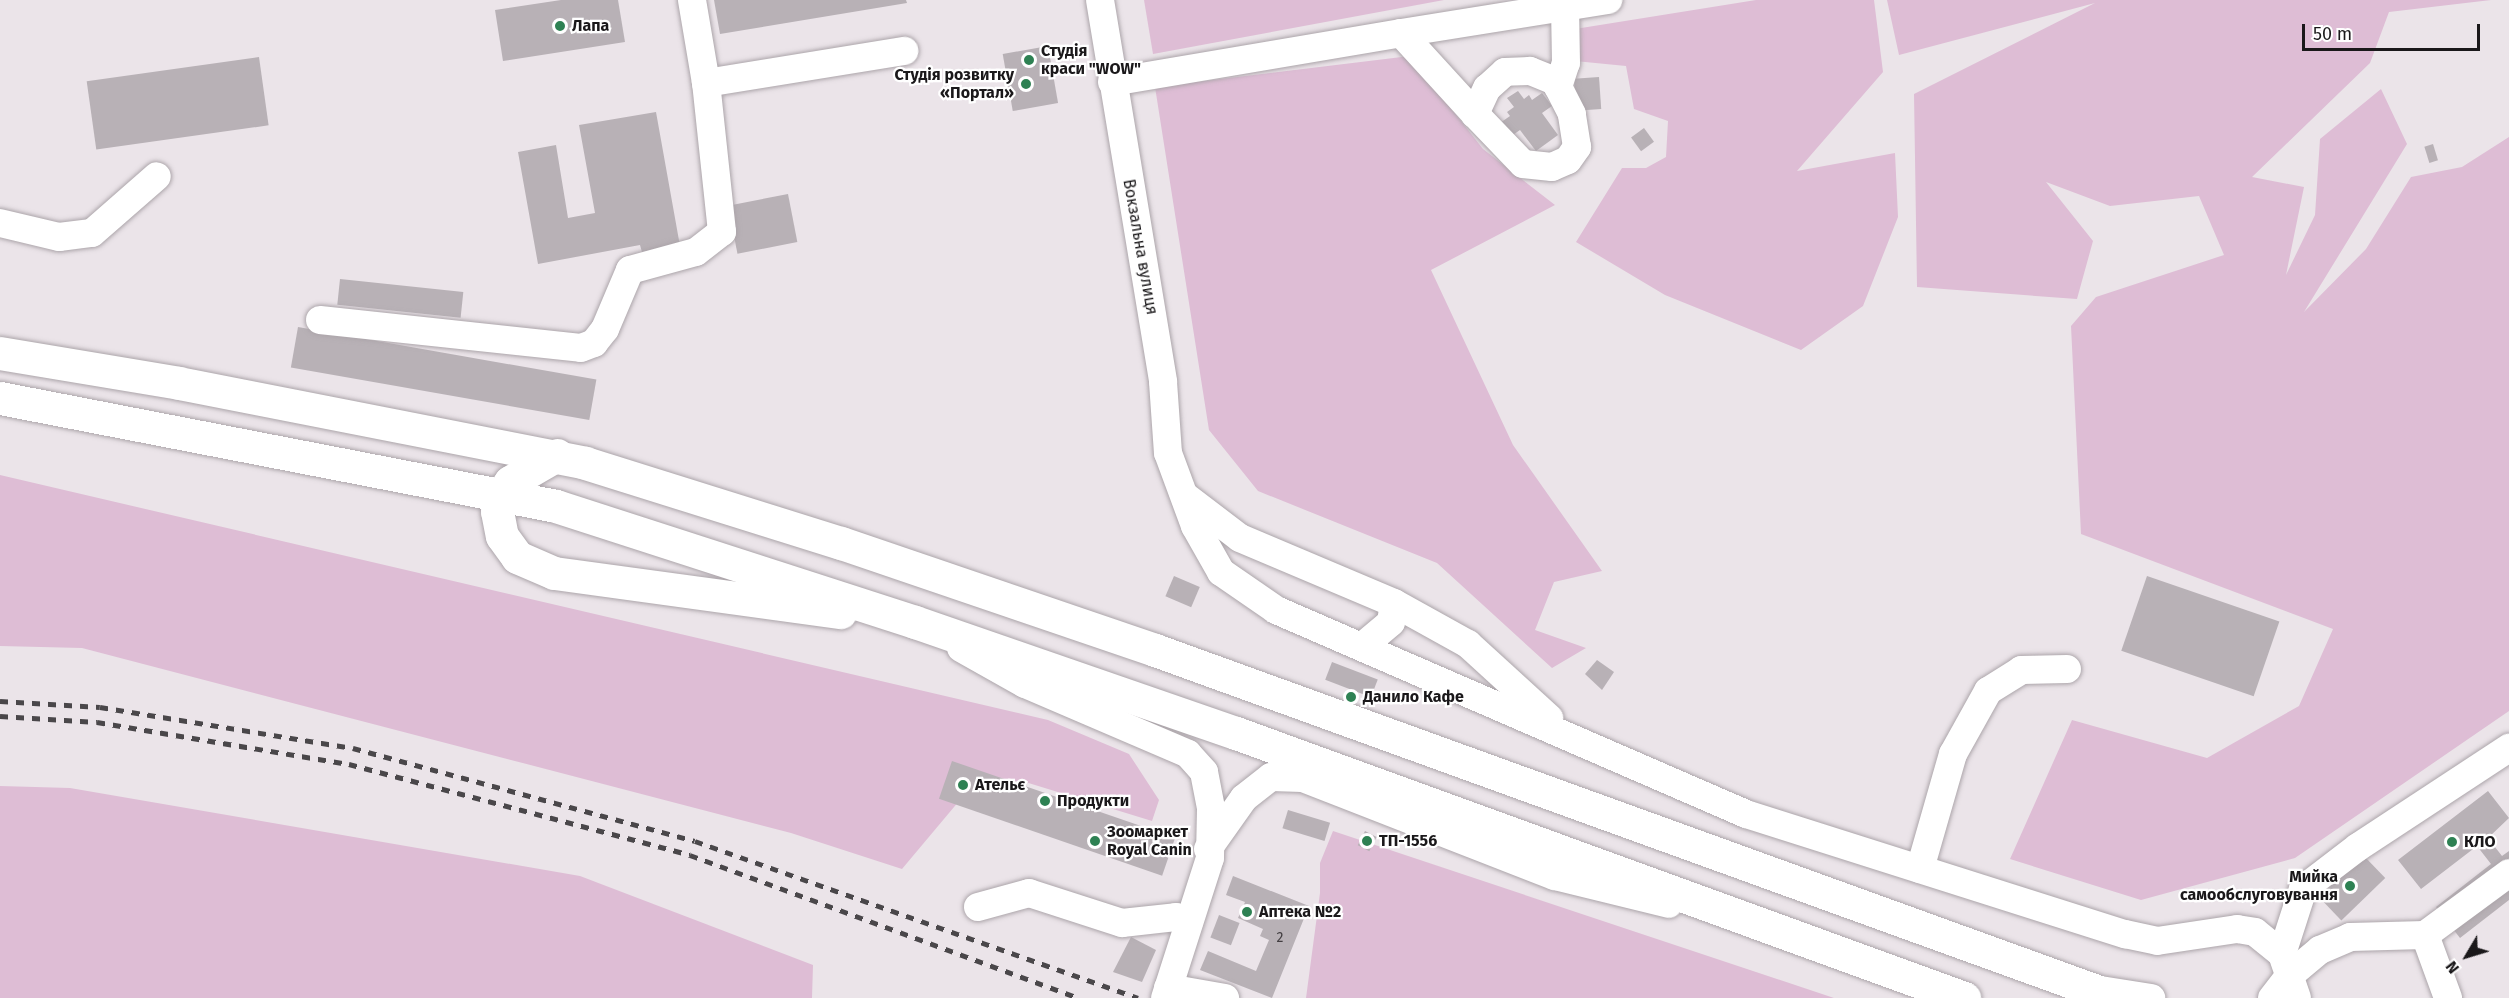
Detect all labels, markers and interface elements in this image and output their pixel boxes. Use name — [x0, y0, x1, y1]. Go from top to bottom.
scale bar — [2305, 12, 2484, 50]
place label: Лапа — [572, 16, 609, 36]
marker: Лапа — [553, 19, 567, 33]
text: 50 m — [2313, 23, 2352, 45]
place label: Студія краси "WOW" — [1041, 41, 1141, 79]
marker: Студія краси "WOW" — [1022, 53, 1036, 67]
place label: Студія розвитку «Портал» — [894, 65, 1014, 103]
marker: Студія розвитку «Портал» — [1019, 77, 1033, 91]
street label: Вокзальна вулиця — [1119, 178, 1161, 316]
place label: Данило Кафе — [1363, 687, 1464, 707]
marker: Данило Кафе — [1344, 690, 1358, 704]
place label: Ательє — [975, 775, 1025, 795]
marker: Ательє — [956, 778, 970, 792]
place label: Продукти — [1057, 791, 1129, 811]
marker: Продукти — [1038, 794, 1052, 808]
place label: Зоомаркет Royal Canin — [1107, 822, 1192, 860]
place label: ТП-1556 — [1379, 831, 1437, 851]
place label: КЛО — [2464, 832, 2496, 852]
marker: Зоомаркет Royal Canin — [1088, 834, 1102, 848]
marker: ТП-1556 — [1360, 834, 1374, 848]
marker: КЛО — [2445, 835, 2459, 849]
place label: Мийка самообслуговування — [2180, 867, 2338, 905]
marker: Мийка самообслуговування — [2343, 879, 2357, 893]
place label: Аптека №2 — [1259, 902, 1341, 922]
marker: Аптека №2 — [1240, 905, 1254, 919]
north arrow — [2437, 926, 2497, 986]
house number: 2 — [1277, 930, 1283, 946]
text: N — [2442, 957, 2463, 977]

